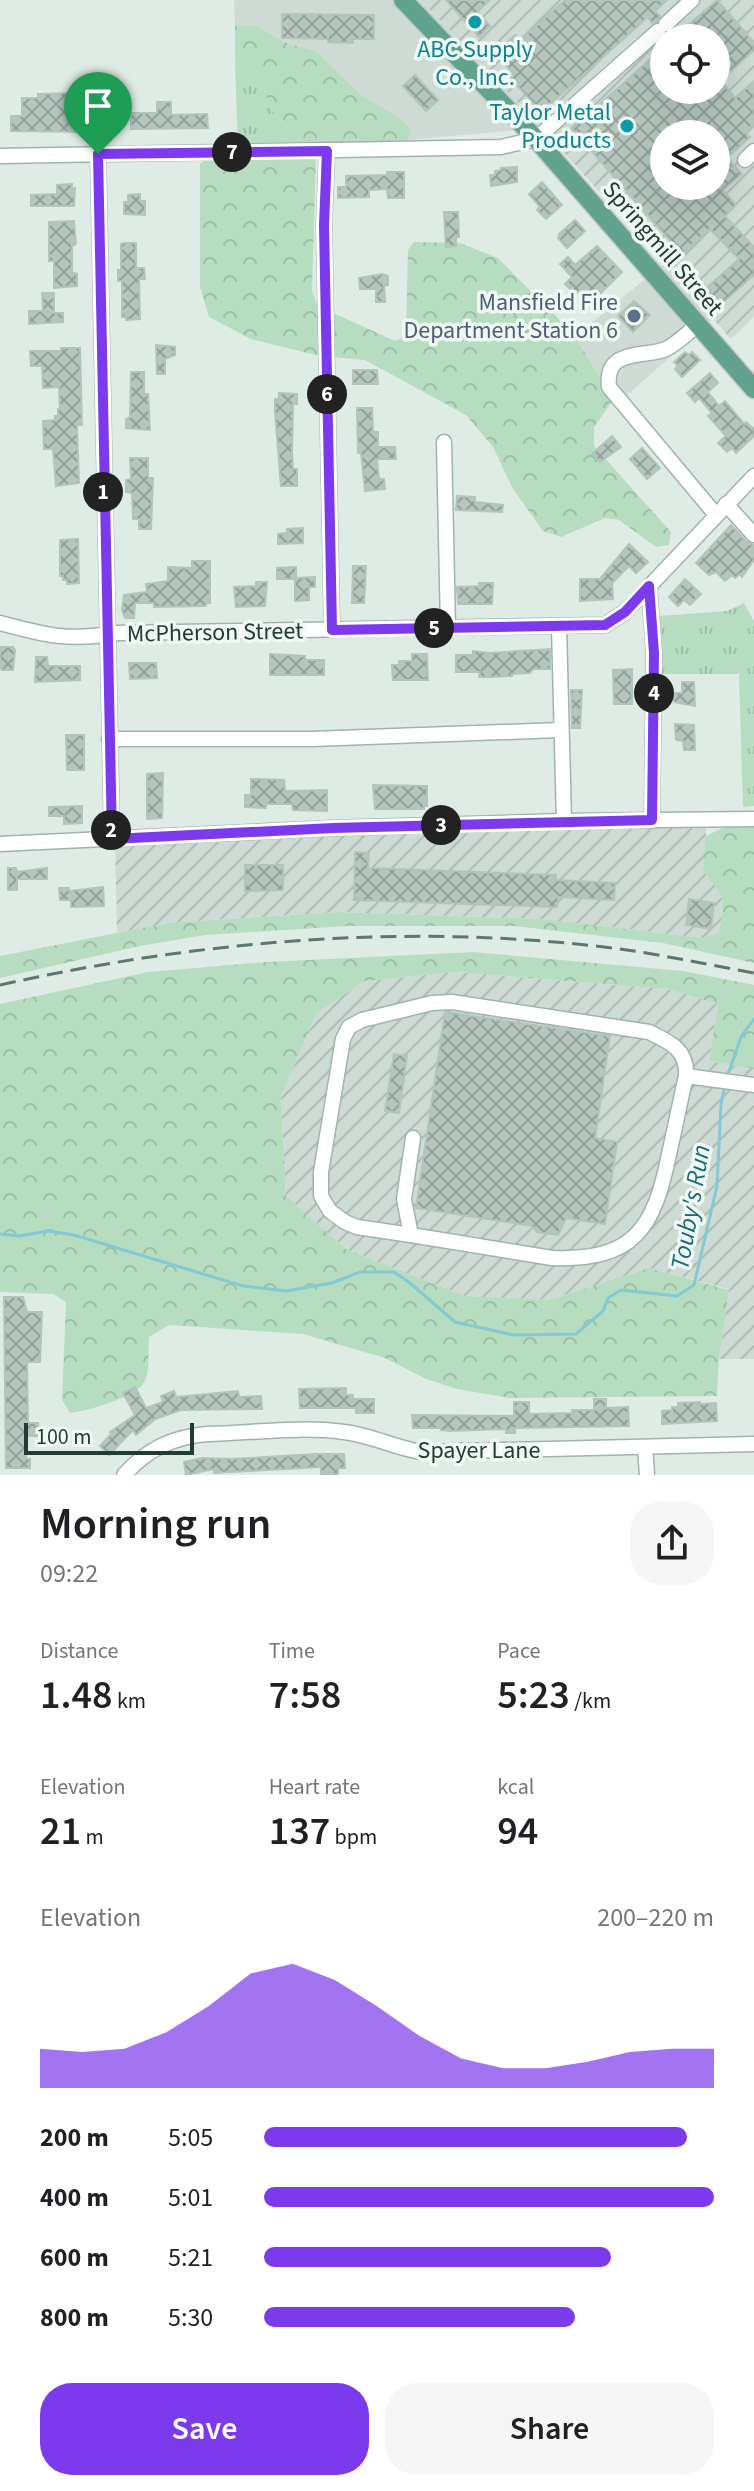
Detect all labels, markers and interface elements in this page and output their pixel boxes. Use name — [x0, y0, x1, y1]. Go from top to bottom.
marker: ABC Supply Co., Inc. — [466, 13, 484, 31]
map controls — [650, 24, 730, 200]
button: locate — [650, 24, 730, 104]
place label: ABC Supply Co., Inc. — [417, 32, 533, 95]
pin — [64, 72, 132, 154]
icon: arrive — [76, 84, 120, 128]
place label: Taylor Metal Products — [489, 95, 611, 158]
marker: Taylor Metal Products — [618, 117, 636, 135]
button: layers — [650, 120, 730, 200]
pin: 7 — [212, 132, 252, 172]
text: 7 — [226, 136, 238, 168]
street label: Springmill Street — [594, 173, 731, 323]
place label: Mansfield Fire Department Station 6 — [403, 285, 618, 348]
marker: Mansfield Fire Department Station 6 — [625, 307, 643, 325]
pin: 6 — [307, 374, 347, 414]
text: 6 — [321, 378, 333, 410]
pin: 1 — [83, 472, 123, 512]
text: 1 — [97, 476, 109, 508]
pin: 5 — [414, 608, 454, 648]
text: 5 — [428, 612, 440, 644]
street label: McPherson Street — [127, 613, 303, 652]
pin: 4 — [634, 673, 674, 713]
text: 4 — [648, 677, 660, 709]
pin: 3 — [421, 805, 461, 845]
text: 3 — [435, 809, 447, 841]
pin: 2 — [91, 810, 131, 850]
text: 2 — [105, 814, 117, 846]
water label: Touby's Run — [661, 1141, 720, 1273]
scale bar — [24, 1419, 194, 1455]
text: 100 m — [36, 1421, 91, 1453]
street label: Spayer Lane — [418, 1433, 540, 1468]
text: Morning run — [40, 1493, 271, 1556]
button: share — [630, 1501, 714, 1585]
text: 09:22 — [40, 1555, 98, 1592]
text: Distance — [40, 1635, 118, 1667]
text: Time — [269, 1635, 315, 1667]
text: Pace — [497, 1635, 540, 1667]
text: 1.48 — [40, 1667, 113, 1724]
text: 7:58 — [269, 1667, 341, 1724]
text: 5:23 — [497, 1667, 570, 1724]
text: km — [113, 1685, 146, 1717]
text: /km — [570, 1685, 611, 1717]
text: Elevation — [40, 1771, 126, 1803]
text: Heart rate — [269, 1771, 360, 1803]
text: kcal — [497, 1771, 534, 1803]
text: 21 — [40, 1803, 81, 1860]
text: 137 — [269, 1803, 330, 1860]
text: 94 — [497, 1803, 538, 1860]
text: m — [81, 1821, 104, 1853]
text: bpm — [330, 1821, 377, 1853]
text: Elevation — [40, 1899, 141, 1936]
text: 200–220 m — [597, 1899, 714, 1936]
text: 200 m — [40, 2119, 109, 2156]
text: 5:05 — [168, 2119, 213, 2156]
text: 400 m — [40, 2179, 109, 2216]
text: 5:01 — [168, 2179, 213, 2216]
text: 600 m — [40, 2239, 109, 2276]
text: 5:21 — [168, 2239, 213, 2276]
text: 800 m — [40, 2299, 109, 2336]
text: 5:30 — [168, 2299, 213, 2336]
button: Save — [40, 2383, 369, 2475]
button: Share — [385, 2383, 714, 2475]

